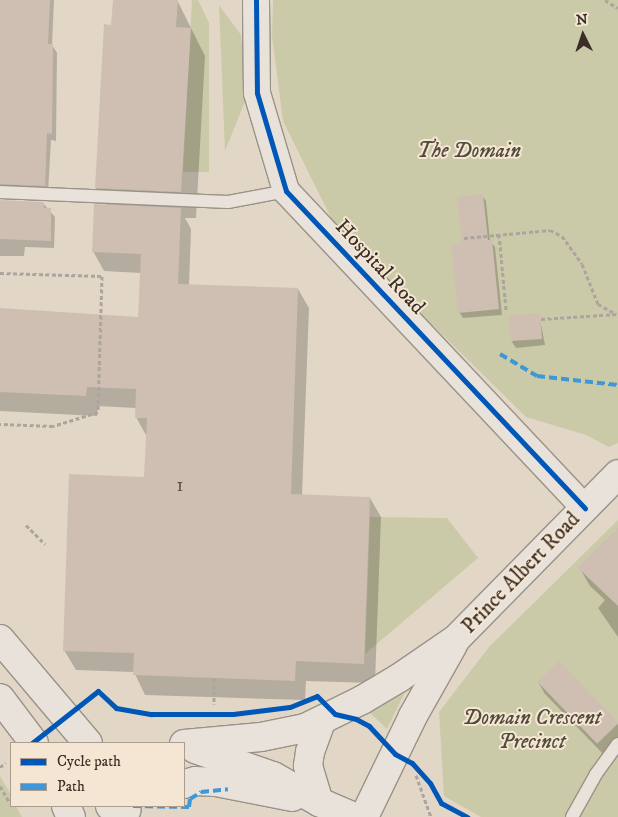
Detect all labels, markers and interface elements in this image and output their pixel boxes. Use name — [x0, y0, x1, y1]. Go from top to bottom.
north arrow — [558, 10, 608, 60]
text: N — [576, 11, 588, 29]
park label: The Domain — [417, 138, 521, 164]
street label: Hospital Road — [330, 214, 430, 320]
house number: 1 — [177, 475, 183, 497]
street label: Prince Albert Road — [457, 507, 585, 639]
park label: Domain Crescent Precinct — [463, 705, 601, 755]
legend — [10, 742, 185, 807]
text: Cycle path — [57, 752, 121, 771]
text: Path — [57, 777, 85, 796]

